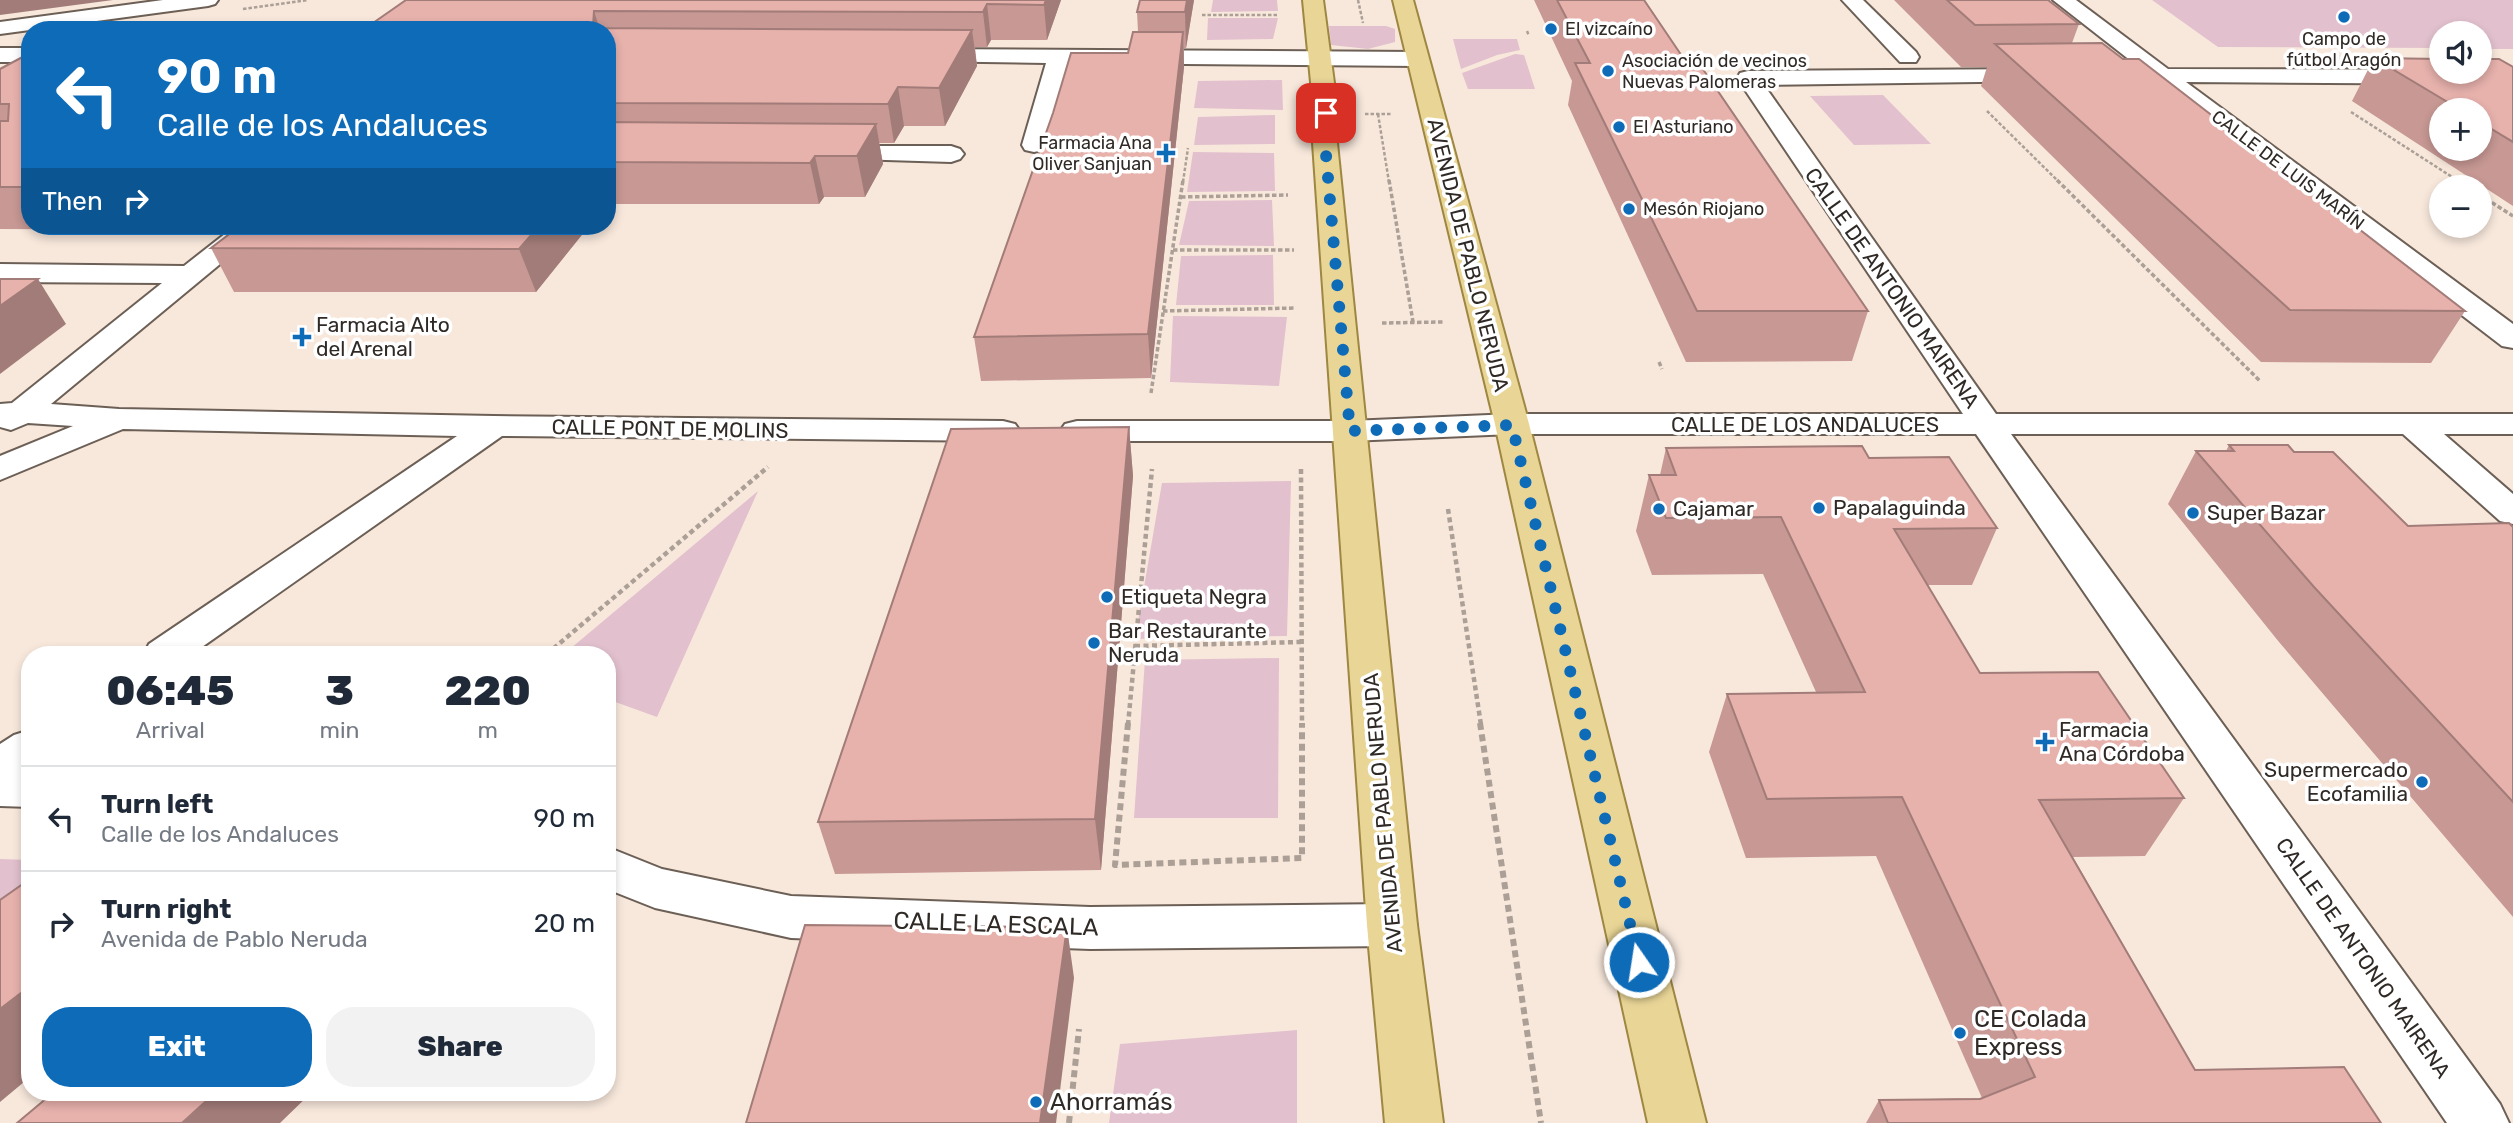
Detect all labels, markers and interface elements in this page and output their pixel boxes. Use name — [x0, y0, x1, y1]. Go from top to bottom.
marker: Campo de fútbol Aragón — [2336, 9, 2352, 25]
place label: El vizcaíno — [1565, 18, 1653, 40]
marker: El vizcaíno — [1543, 21, 1559, 37]
map controls — [2429, 21, 2492, 238]
button: sound — [2429, 21, 2492, 84]
place label: Campo de fútbol Aragón — [2287, 28, 2401, 71]
text: 90 m — [157, 47, 277, 105]
icon: left — [42, 49, 133, 140]
place label: Asociación de vecinos Nuevas Palomeras — [1622, 50, 1807, 93]
marker: Asociación de vecinos Nuevas Palomeras — [1600, 63, 1616, 79]
pin — [1296, 83, 1356, 143]
icon: arrive — [1307, 94, 1345, 132]
button: + — [2429, 98, 2492, 161]
street label: CALLE DE LUIS MARÍN — [2207, 105, 2369, 235]
text: Calle de los Andaluces — [157, 106, 488, 144]
street label: AVENIDA DE PABLO NERUDA — [1422, 116, 1515, 394]
place label: El Asturiano — [1633, 116, 1734, 138]
marker: El Asturiano — [1611, 119, 1627, 135]
place label: Farmacia Ana Oliver Sanjuan — [1032, 132, 1152, 175]
marker: Farmacia Ana Oliver Sanjuan — [1158, 145, 1174, 161]
street label: CALLE DE ANTONIO MAIRENA — [1800, 163, 1985, 413]
button: − — [2429, 175, 2492, 238]
icon: right — [117, 182, 155, 220]
text: Then — [42, 186, 103, 217]
place label: Mesón Riojano — [1643, 198, 1764, 220]
marker: Mesón Riojano — [1621, 201, 1637, 217]
place label: Farmacia Alto del Arenal — [316, 312, 450, 361]
marker: Farmacia Alto del Arenal — [294, 329, 310, 345]
street label: CALLE DE LOS ANDALUCES — [1671, 412, 1939, 437]
street label: CALLE PONT DE MOLINS — [551, 414, 789, 443]
place label: Papalaguinda — [1833, 495, 1966, 520]
place label: Cajamar — [1673, 496, 1754, 521]
marker: Papalaguinda — [1811, 500, 1827, 516]
place label: Super Bazar — [2207, 500, 2326, 525]
marker: Cajamar — [1651, 501, 1667, 517]
marker: Super Bazar — [2185, 505, 2201, 521]
place label: Etiqueta Negra — [1121, 584, 1267, 609]
marker: Etiqueta Negra — [1099, 589, 1115, 605]
place label: Bar Restaurante Neruda — [1108, 618, 1267, 667]
marker: Bar Restaurante Neruda — [1086, 635, 1102, 651]
text: 06:45 — [106, 666, 234, 716]
text: 3 — [325, 666, 354, 716]
text: 220 — [445, 666, 531, 716]
street label: AVENIDA DE PABLO NERUDA — [1358, 672, 1407, 954]
text: Arrival — [136, 716, 205, 744]
text: min — [320, 716, 359, 744]
text: m — [478, 716, 498, 744]
place label: Farmacia Ana Córdoba — [2059, 717, 2185, 766]
marker: Farmacia Ana Córdoba — [2037, 734, 2053, 750]
place label: Supermercado Ecofamilia — [2264, 757, 2408, 806]
marker: Supermercado Ecofamilia — [2414, 774, 2430, 790]
text: Turn left — [101, 789, 213, 820]
icon: left — [42, 800, 80, 838]
text: 90 m — [534, 803, 595, 834]
text: Calle de los Andaluces — [101, 820, 339, 848]
street label: CALLE DE ANTONIO MAIRENA — [2271, 833, 2456, 1083]
text: Turn right — [101, 894, 231, 925]
icon: right — [42, 905, 80, 943]
street label: CALLE LA ESCALA — [893, 906, 1099, 942]
text: 20 m — [534, 908, 595, 939]
text: Avenida de Pablo Neruda — [101, 925, 368, 953]
position arrow — [1602, 925, 1676, 999]
place label: CE Colada Express — [1974, 1005, 2087, 1061]
button: Exit — [42, 1007, 312, 1087]
button: Share — [326, 1007, 595, 1087]
marker: CE Colada Express — [1952, 1025, 1968, 1041]
place label: Ahorramás — [1050, 1088, 1173, 1116]
marker: Ahorramás — [1028, 1094, 1044, 1110]

